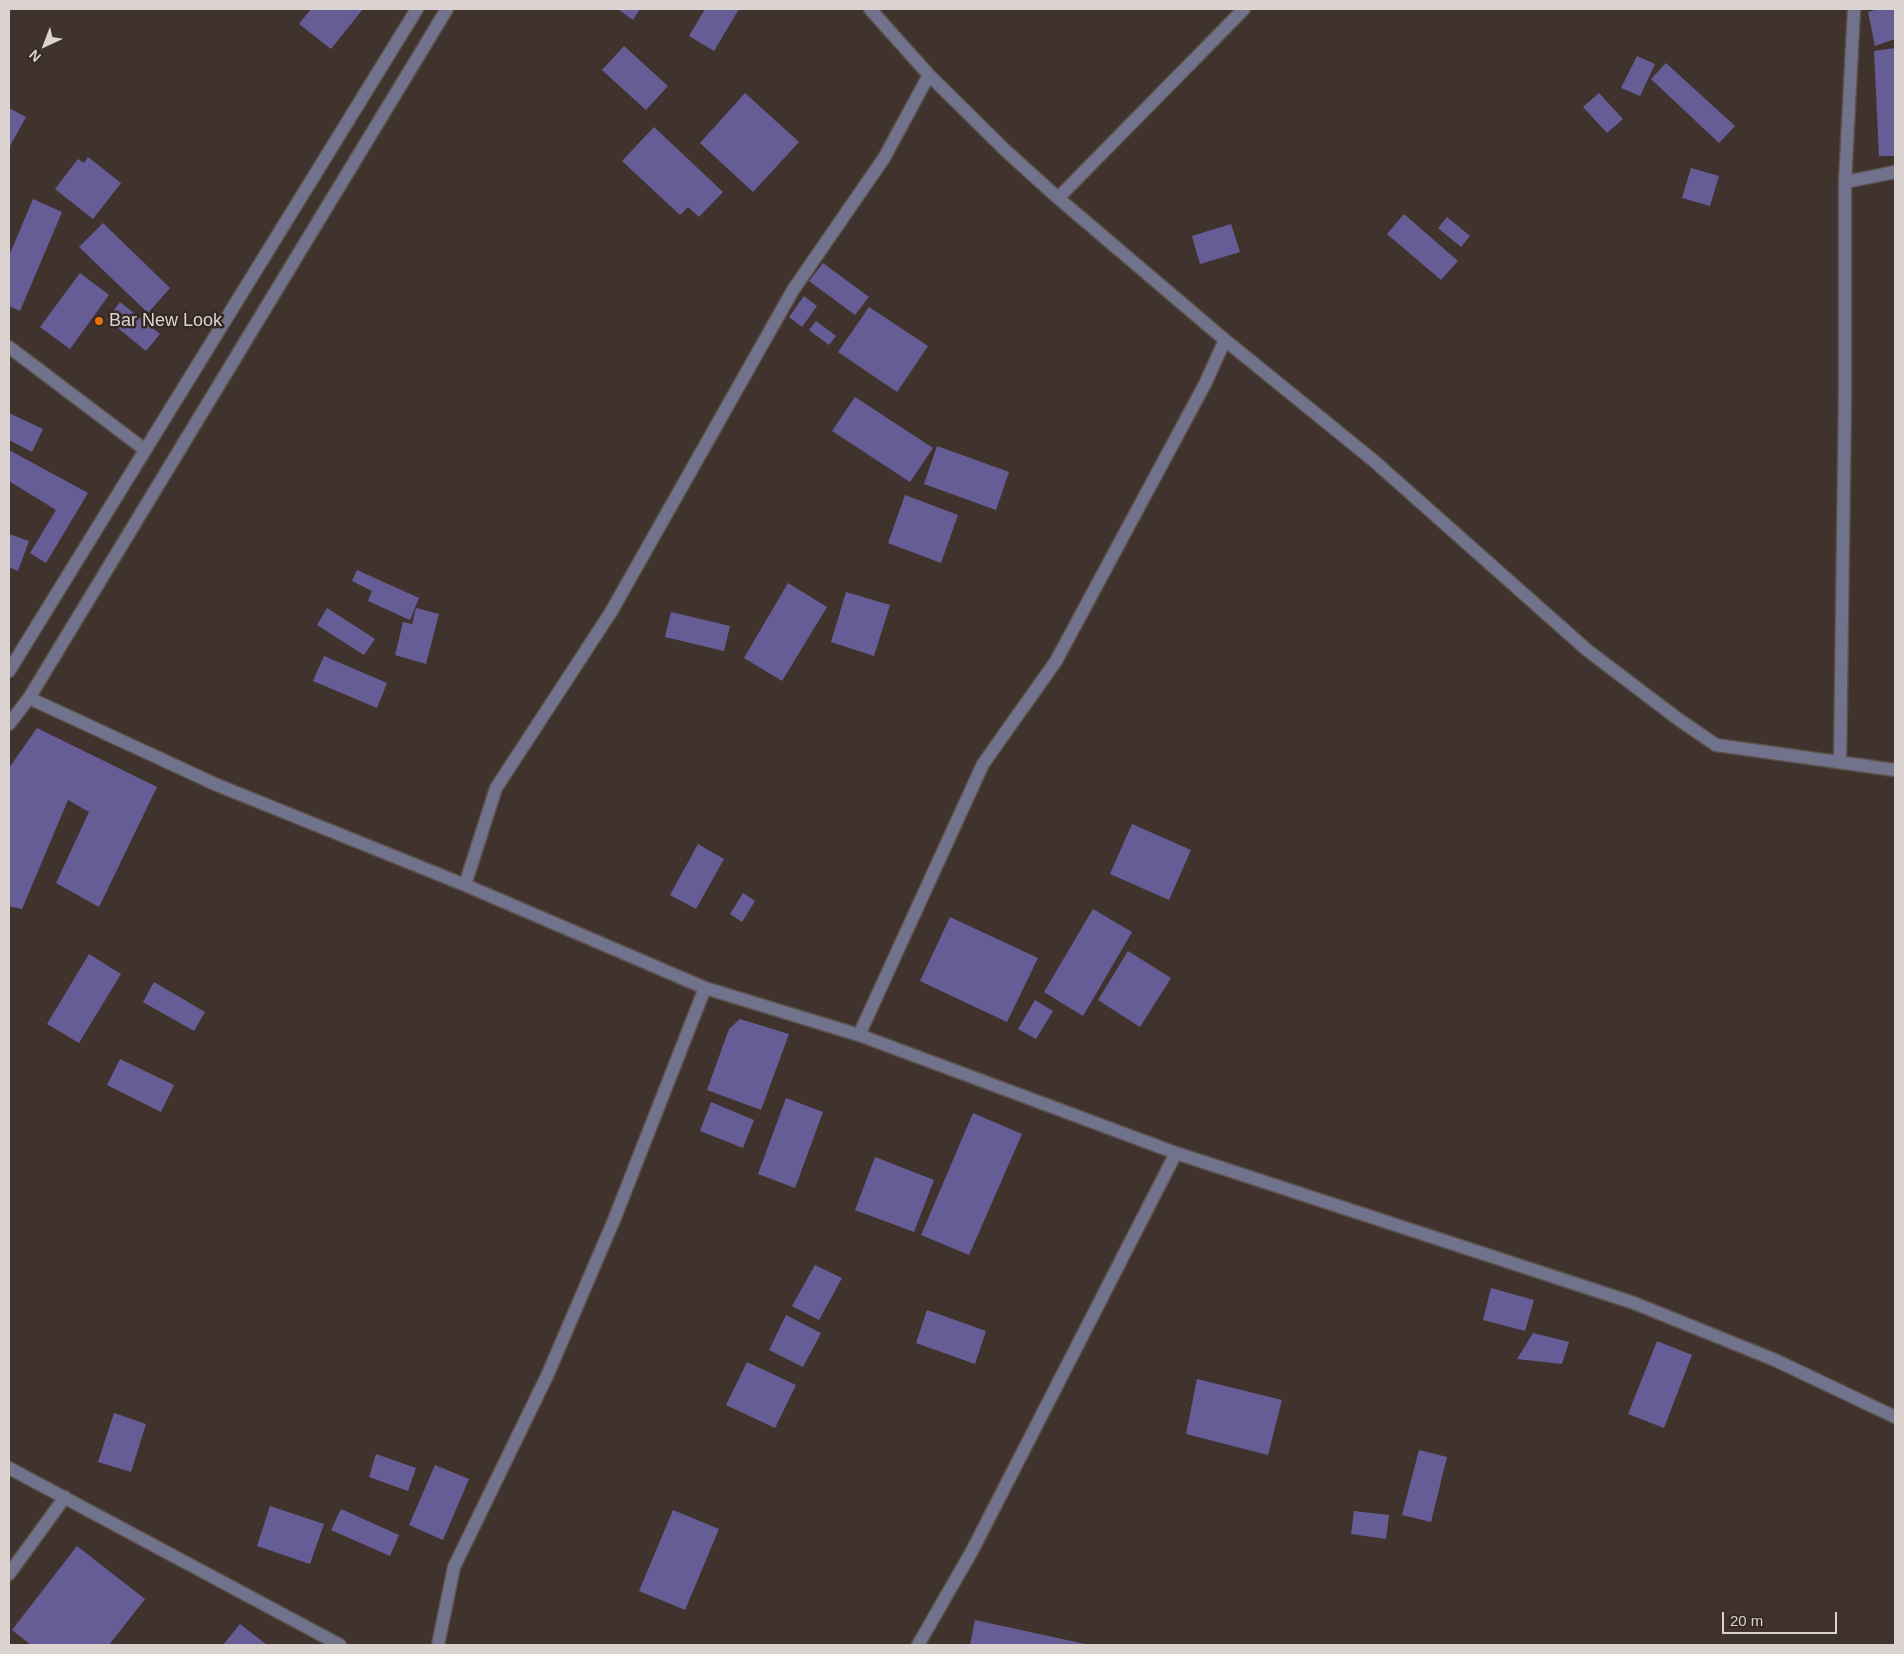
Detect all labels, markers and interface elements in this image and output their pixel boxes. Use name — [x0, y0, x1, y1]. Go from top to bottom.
north arrow — [20, 20, 70, 70]
text: N — [26, 47, 44, 65]
place label: Bar New Look — [109, 310, 222, 332]
marker: Bar New Look — [93, 315, 105, 327]
scale bar — [1724, 1602, 1839, 1634]
text: 20 m — [1730, 1612, 1763, 1629]

